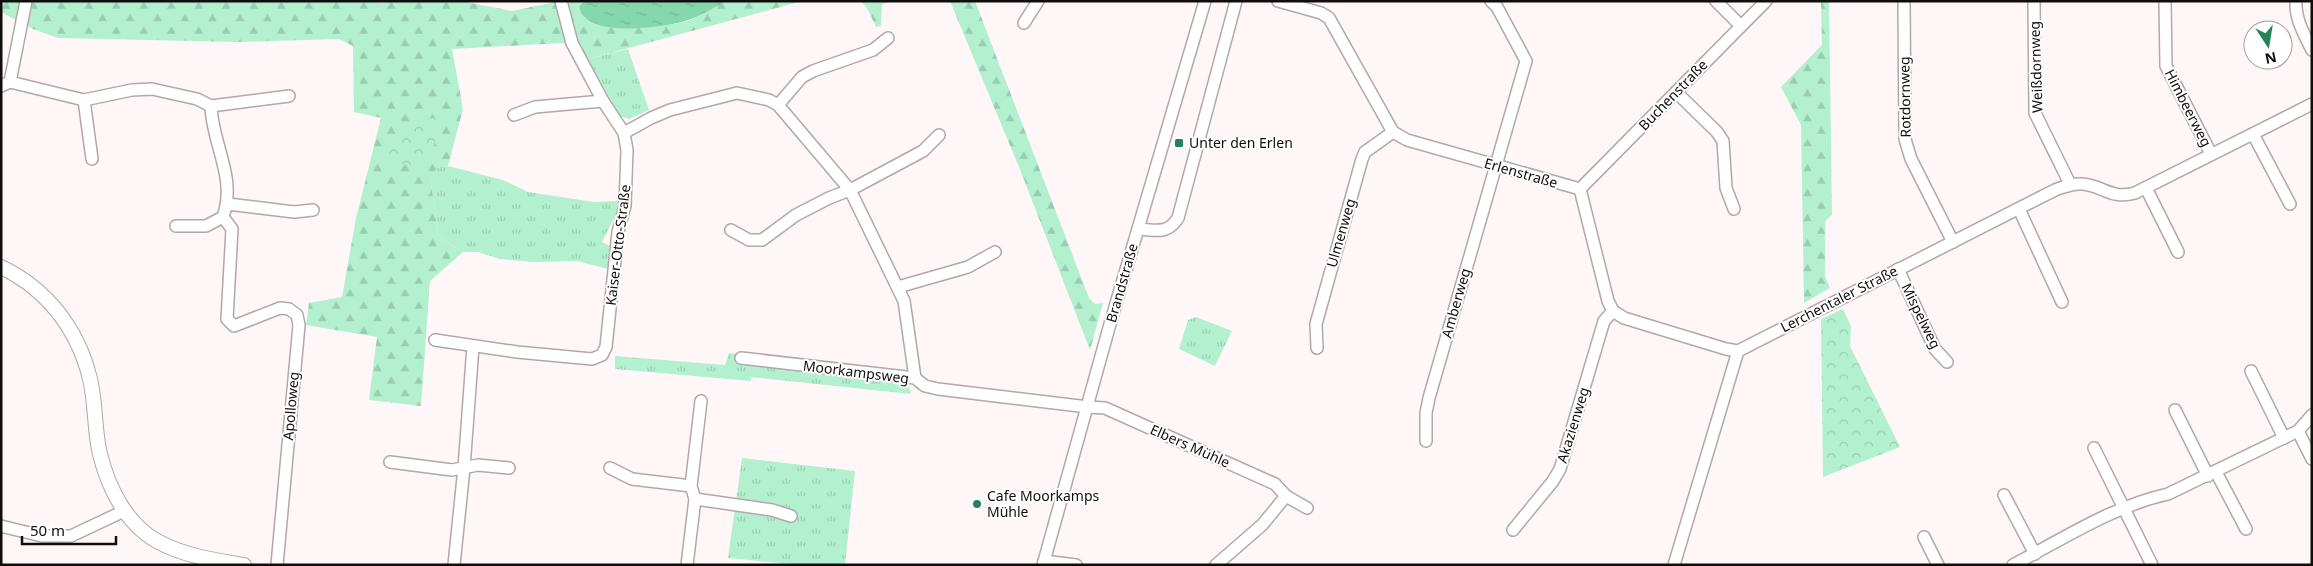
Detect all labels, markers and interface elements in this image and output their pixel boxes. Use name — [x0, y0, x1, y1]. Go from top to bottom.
north arrow — [2243, 20, 2293, 70]
street label: Weißdornweg — [2024, 21, 2047, 113]
text: N — [2263, 48, 2278, 69]
street label: Buchenstraße — [1634, 55, 1711, 134]
street label: Rotdornweg — [1894, 56, 1915, 138]
street label: Himbeerweg — [2161, 66, 2216, 150]
place label: Unter den Erlen — [1189, 133, 1293, 152]
marker: Unter den Erlen — [1173, 137, 1185, 149]
street label: Erlenstraße — [1482, 153, 1560, 192]
street label: Kaiser-Otto-Straße — [601, 183, 634, 307]
street label: Ulmenweg — [1322, 196, 1359, 270]
street label: Brandstraße — [1101, 241, 1142, 325]
street label: Lerchentaler Straße — [1777, 261, 1901, 336]
street label: Amberweg — [1436, 266, 1475, 340]
street label: Mispelweg — [1897, 280, 1945, 352]
street label: Moorkampsweg — [802, 356, 910, 387]
street label: Apolloweg — [278, 371, 303, 441]
street label: Akazienweg — [1552, 385, 1593, 465]
street label: Elbers Mühle — [1147, 419, 1233, 472]
place label: Cafe Moorkamps Mühle — [987, 486, 1100, 521]
marker: Cafe Moorkamps Mühle — [971, 498, 983, 510]
scale bar — [22, 514, 116, 546]
text: 50 m — [30, 520, 65, 540]

